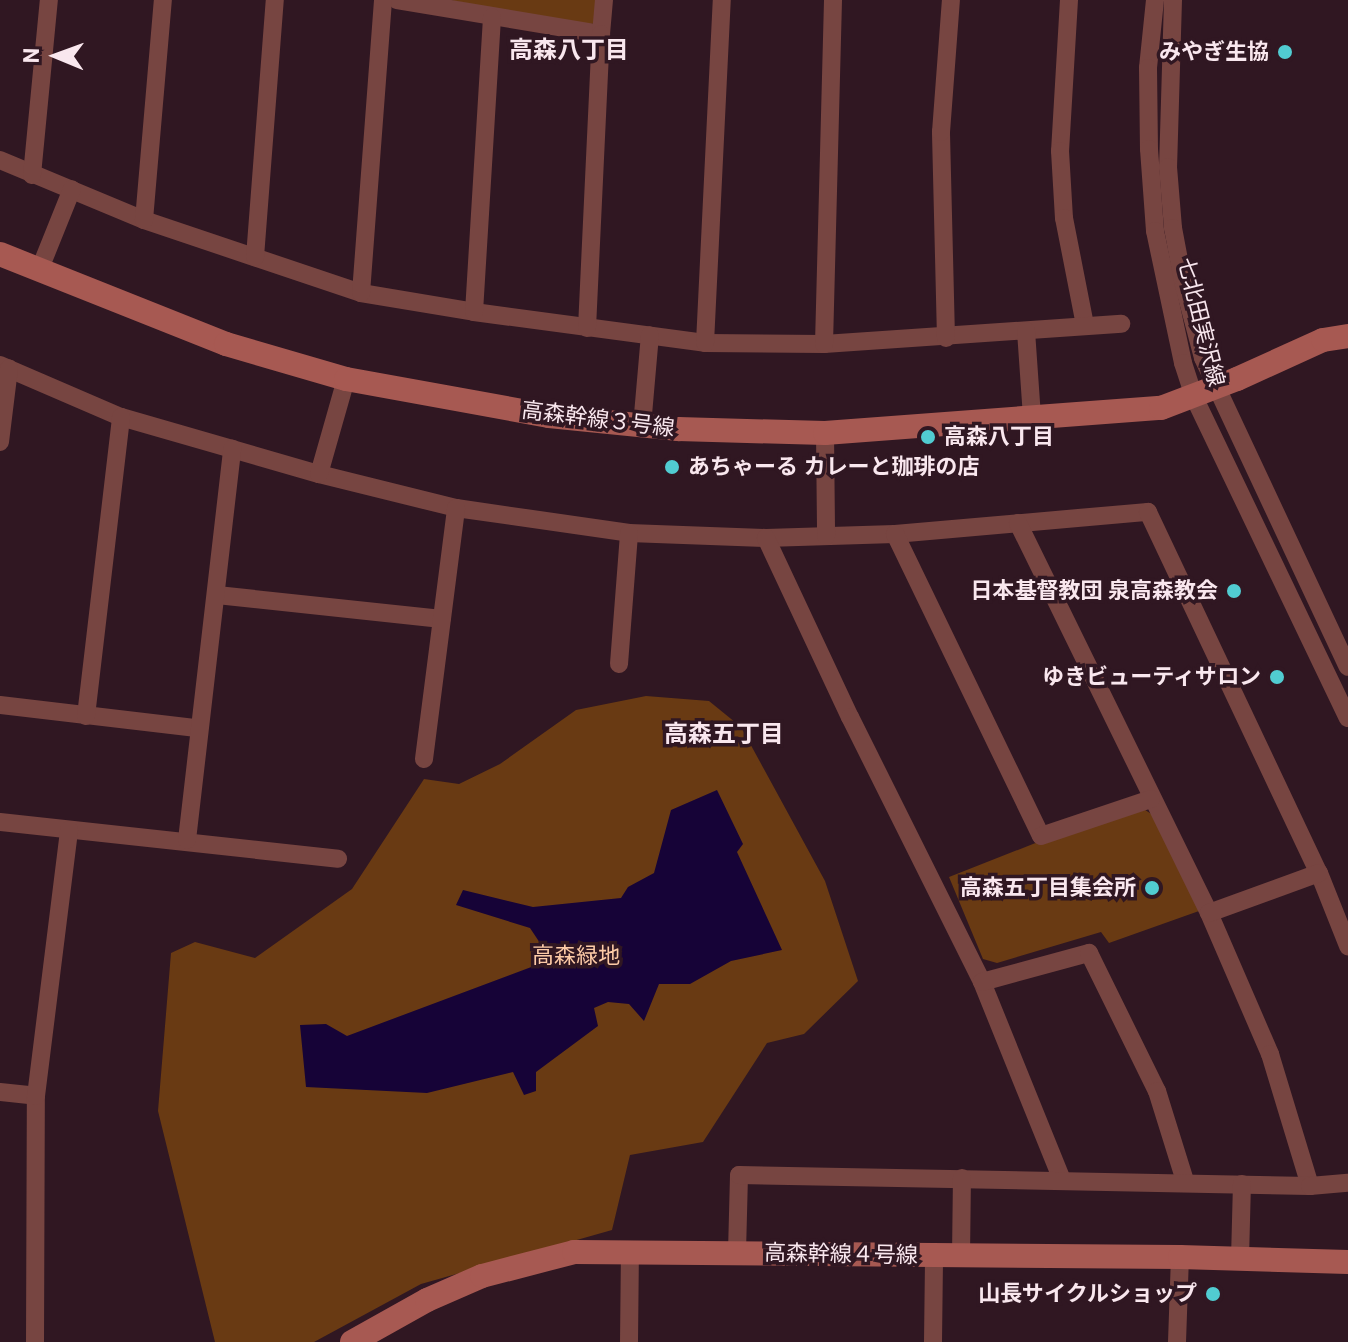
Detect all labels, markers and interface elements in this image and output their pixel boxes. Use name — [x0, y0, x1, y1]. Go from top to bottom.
north arrow — [16, 16, 96, 96]
district label: 高森八丁目 — [509, 37, 629, 65]
place label: みやぎ生協 — [1159, 39, 1269, 65]
marker: みやぎ生協 — [1276, 43, 1294, 61]
text: N — [19, 48, 44, 64]
street label: 七北田実沢線 — [1172, 255, 1230, 389]
street label: 高森幹線３号線 — [520, 397, 676, 441]
place label: 高森八丁目 — [944, 424, 1054, 450]
marker: 高森八丁目 — [919, 428, 937, 446]
place label: あちゃーる カレーと珈琲の店 — [688, 454, 979, 480]
marker: あちゃーる カレーと珈琲の店 — [663, 458, 681, 476]
place label: 日本基督教団 泉高森教会 — [971, 578, 1218, 604]
marker: 日本基督教団 泉高森教会 — [1225, 582, 1243, 600]
place label: ゆきビューティサロン — [1041, 664, 1261, 690]
marker: ゆきビューティサロン — [1268, 668, 1286, 686]
district label: 高森五丁目 — [664, 721, 784, 749]
place label: 高森五丁目集会所 — [960, 875, 1136, 901]
marker: 高森五丁目集会所 — [1143, 879, 1161, 897]
park label: 高森緑地 — [532, 943, 620, 969]
street label: 高森幹線４号線 — [764, 1239, 918, 1269]
place label: 山長サイクルショップ — [977, 1281, 1197, 1307]
marker: 山長サイクルショップ — [1204, 1285, 1222, 1303]

